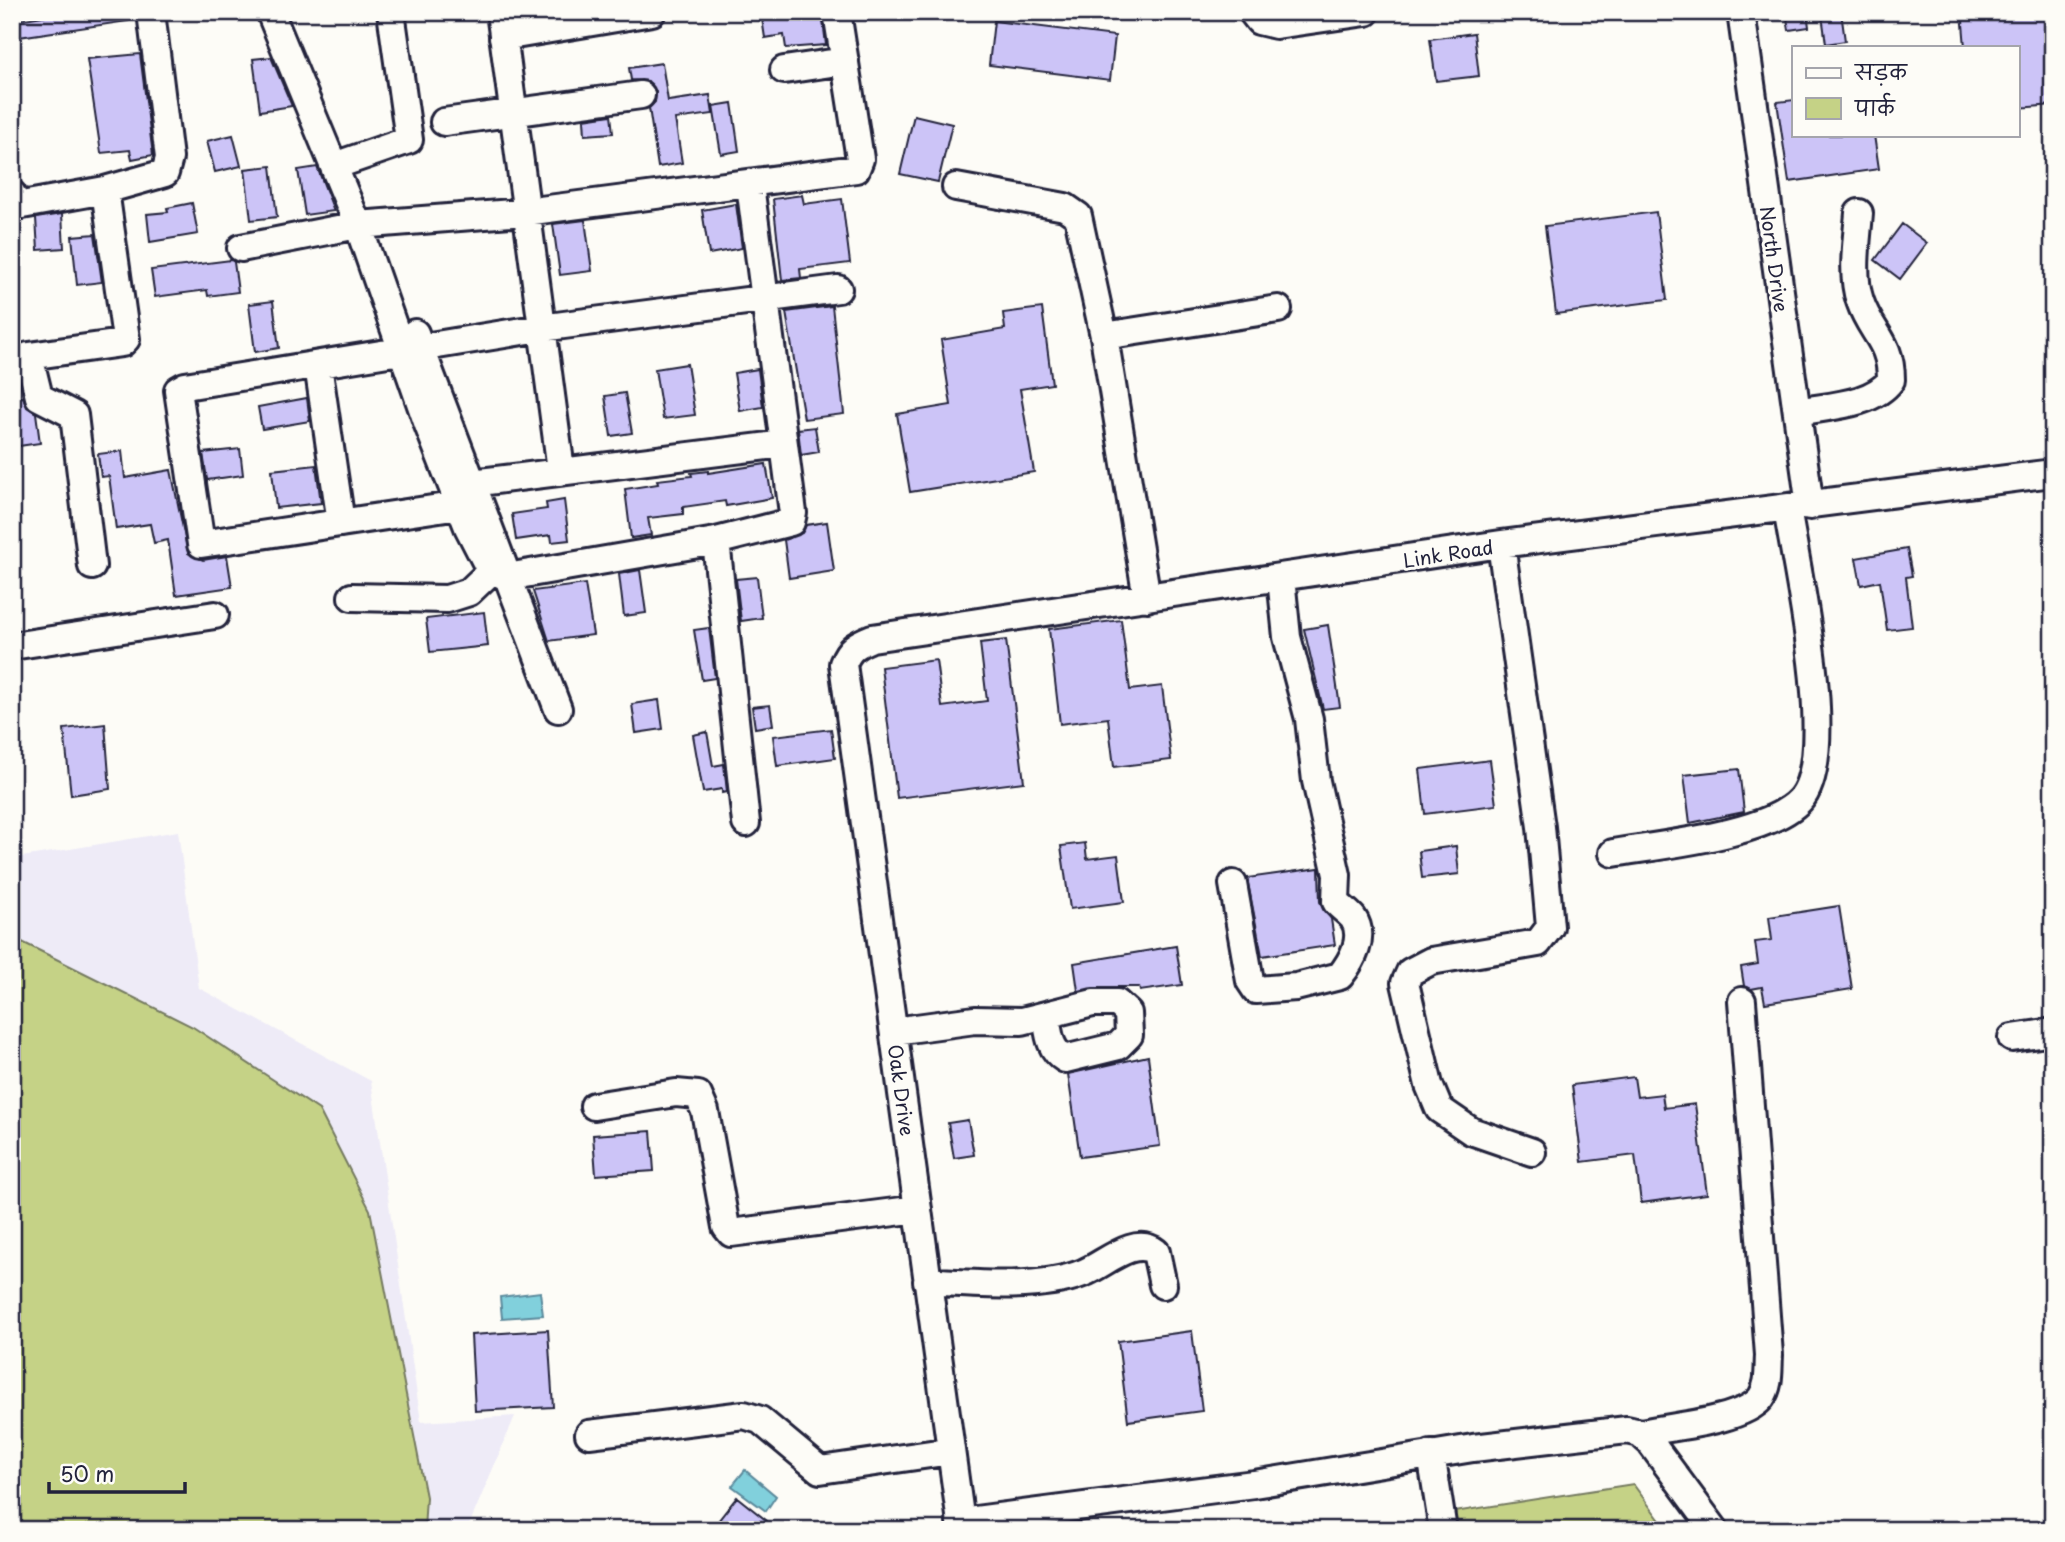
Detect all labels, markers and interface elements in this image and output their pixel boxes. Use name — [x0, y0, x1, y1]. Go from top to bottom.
legend — [1792, 46, 2020, 136]
text: सड़क — [1854, 55, 1908, 87]
text: पार्क — [1854, 91, 1896, 123]
street label: North Drive — [1754, 204, 1796, 314]
street label: Link Road — [1401, 532, 1495, 574]
street label: Oak Drive — [882, 1042, 922, 1138]
scale bar — [49, 1451, 186, 1495]
text: 50 m — [60, 1457, 114, 1489]

